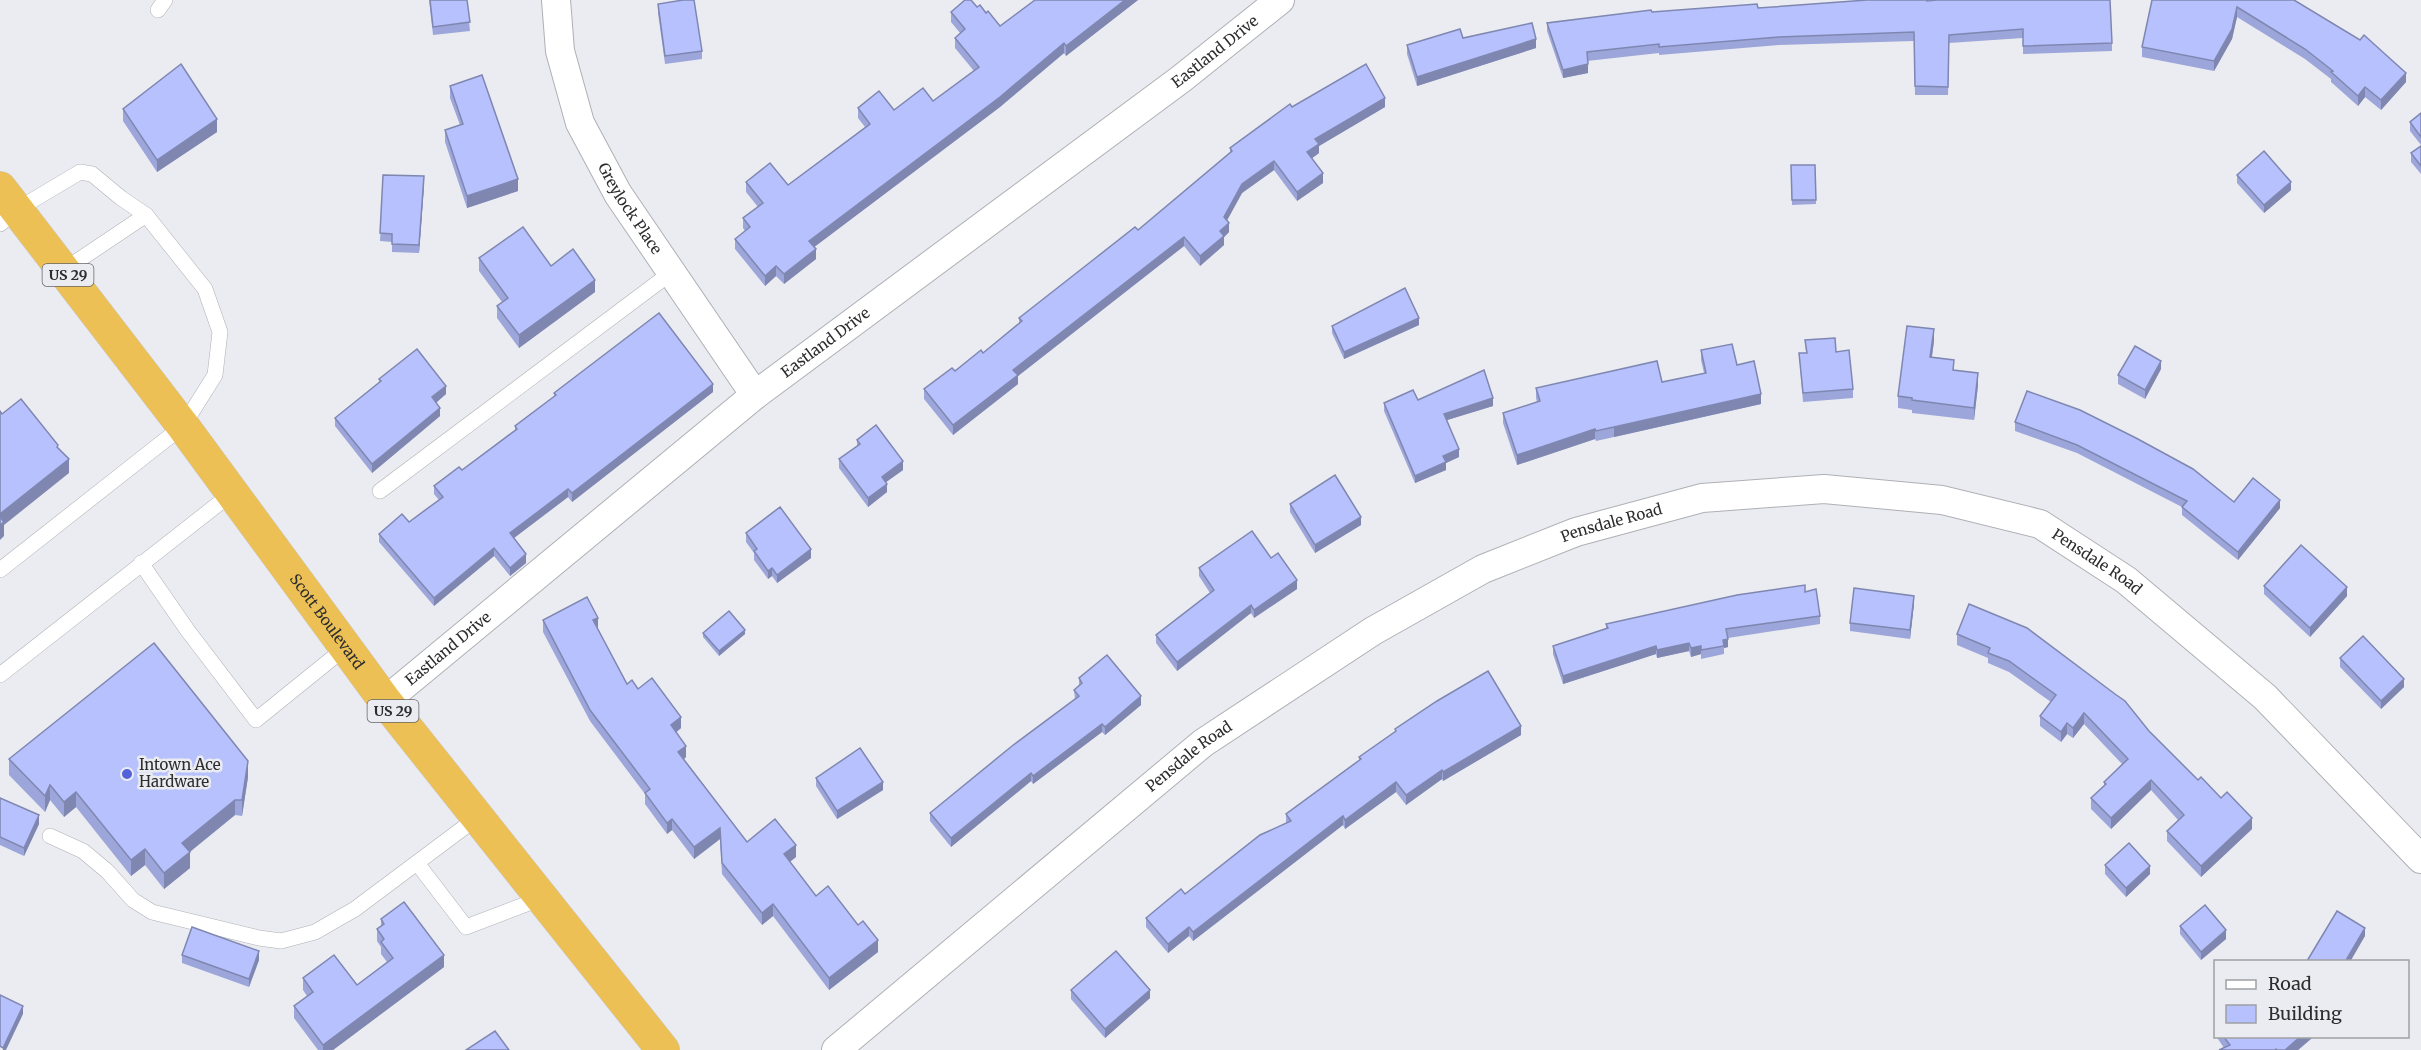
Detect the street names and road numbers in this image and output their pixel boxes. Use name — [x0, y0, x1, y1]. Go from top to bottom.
street label: Eastland Drive — [1168, 11, 1262, 92]
street label: Greylock Place — [594, 159, 666, 258]
road number: US 29 — [42, 264, 94, 286]
street label: Eastland Drive — [777, 303, 873, 381]
street label: Pensdale Road — [1558, 499, 1664, 546]
street label: Pensdale Road — [2049, 524, 2146, 598]
street label: Scott Boulevard — [286, 570, 368, 673]
street label: Eastland Drive — [401, 607, 495, 689]
road number: US 29 — [368, 700, 418, 722]
street label: Pensdale Road — [1142, 717, 1235, 796]

